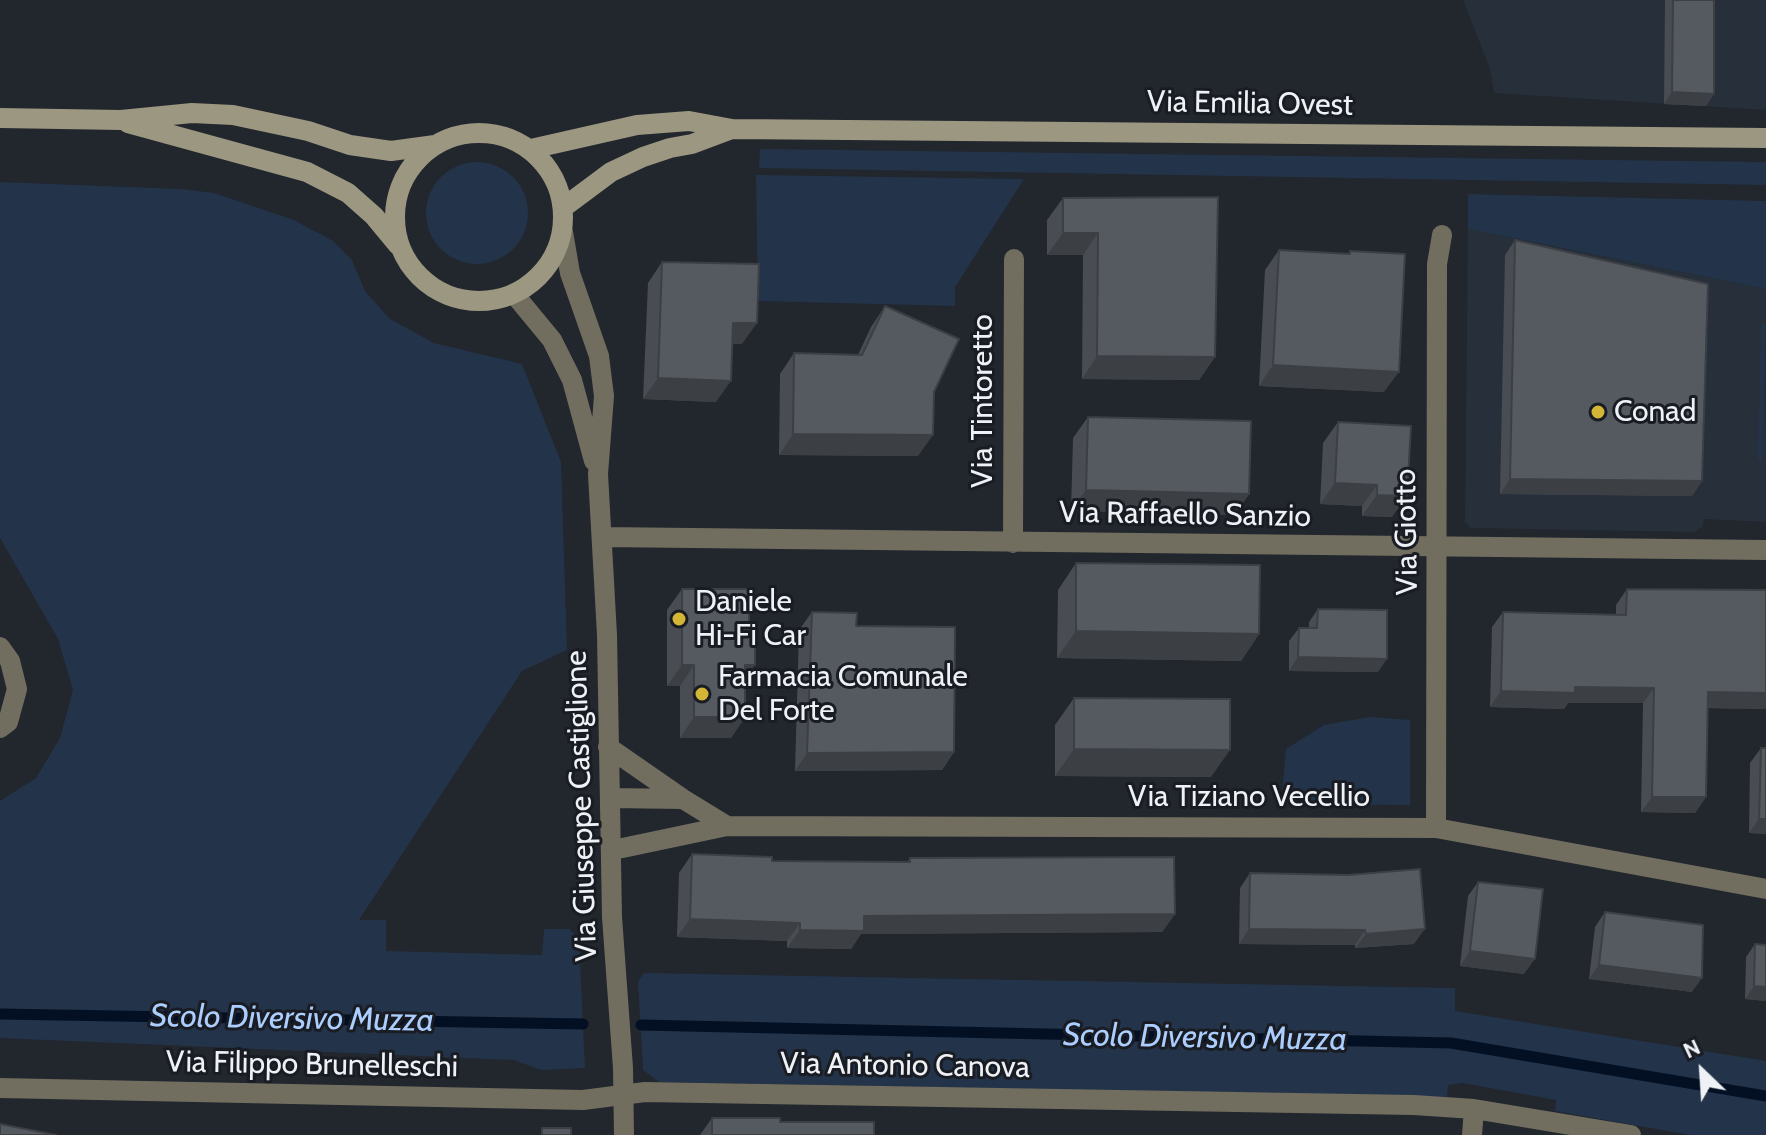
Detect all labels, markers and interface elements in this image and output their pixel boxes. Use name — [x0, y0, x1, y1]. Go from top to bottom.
street label: Via Emilia Ovest — [1147, 84, 1353, 124]
street label: Via Tintoretto — [965, 314, 1001, 488]
place label: Conad — [1614, 394, 1696, 430]
marker: Conad — [1589, 403, 1607, 421]
street label: Via Giotto — [1388, 469, 1426, 595]
street label: Via Raffaello Sanzio — [1059, 495, 1311, 535]
place label: Daniele Hi-Fi Car — [695, 584, 806, 654]
marker: Daniele Hi-Fi Car — [670, 610, 688, 628]
street label: Via Giuseppe Castiglione — [559, 650, 605, 962]
place label: Farmacia Comunale Del Forte — [718, 659, 968, 730]
marker: Farmacia Comunale Del Forte — [693, 685, 711, 703]
street label: Via Tiziano Vecellio — [1128, 779, 1370, 815]
water label: Scolo Diversivo Muzza — [150, 997, 434, 1041]
water label: Scolo Diversivo Muzza — [1063, 1016, 1347, 1060]
north arrow — [1662, 1031, 1742, 1111]
text: N — [1679, 1033, 1704, 1064]
street label: Via Filippo Brunelleschi — [166, 1044, 458, 1086]
street label: Via Antonio Canova — [780, 1046, 1030, 1086]

